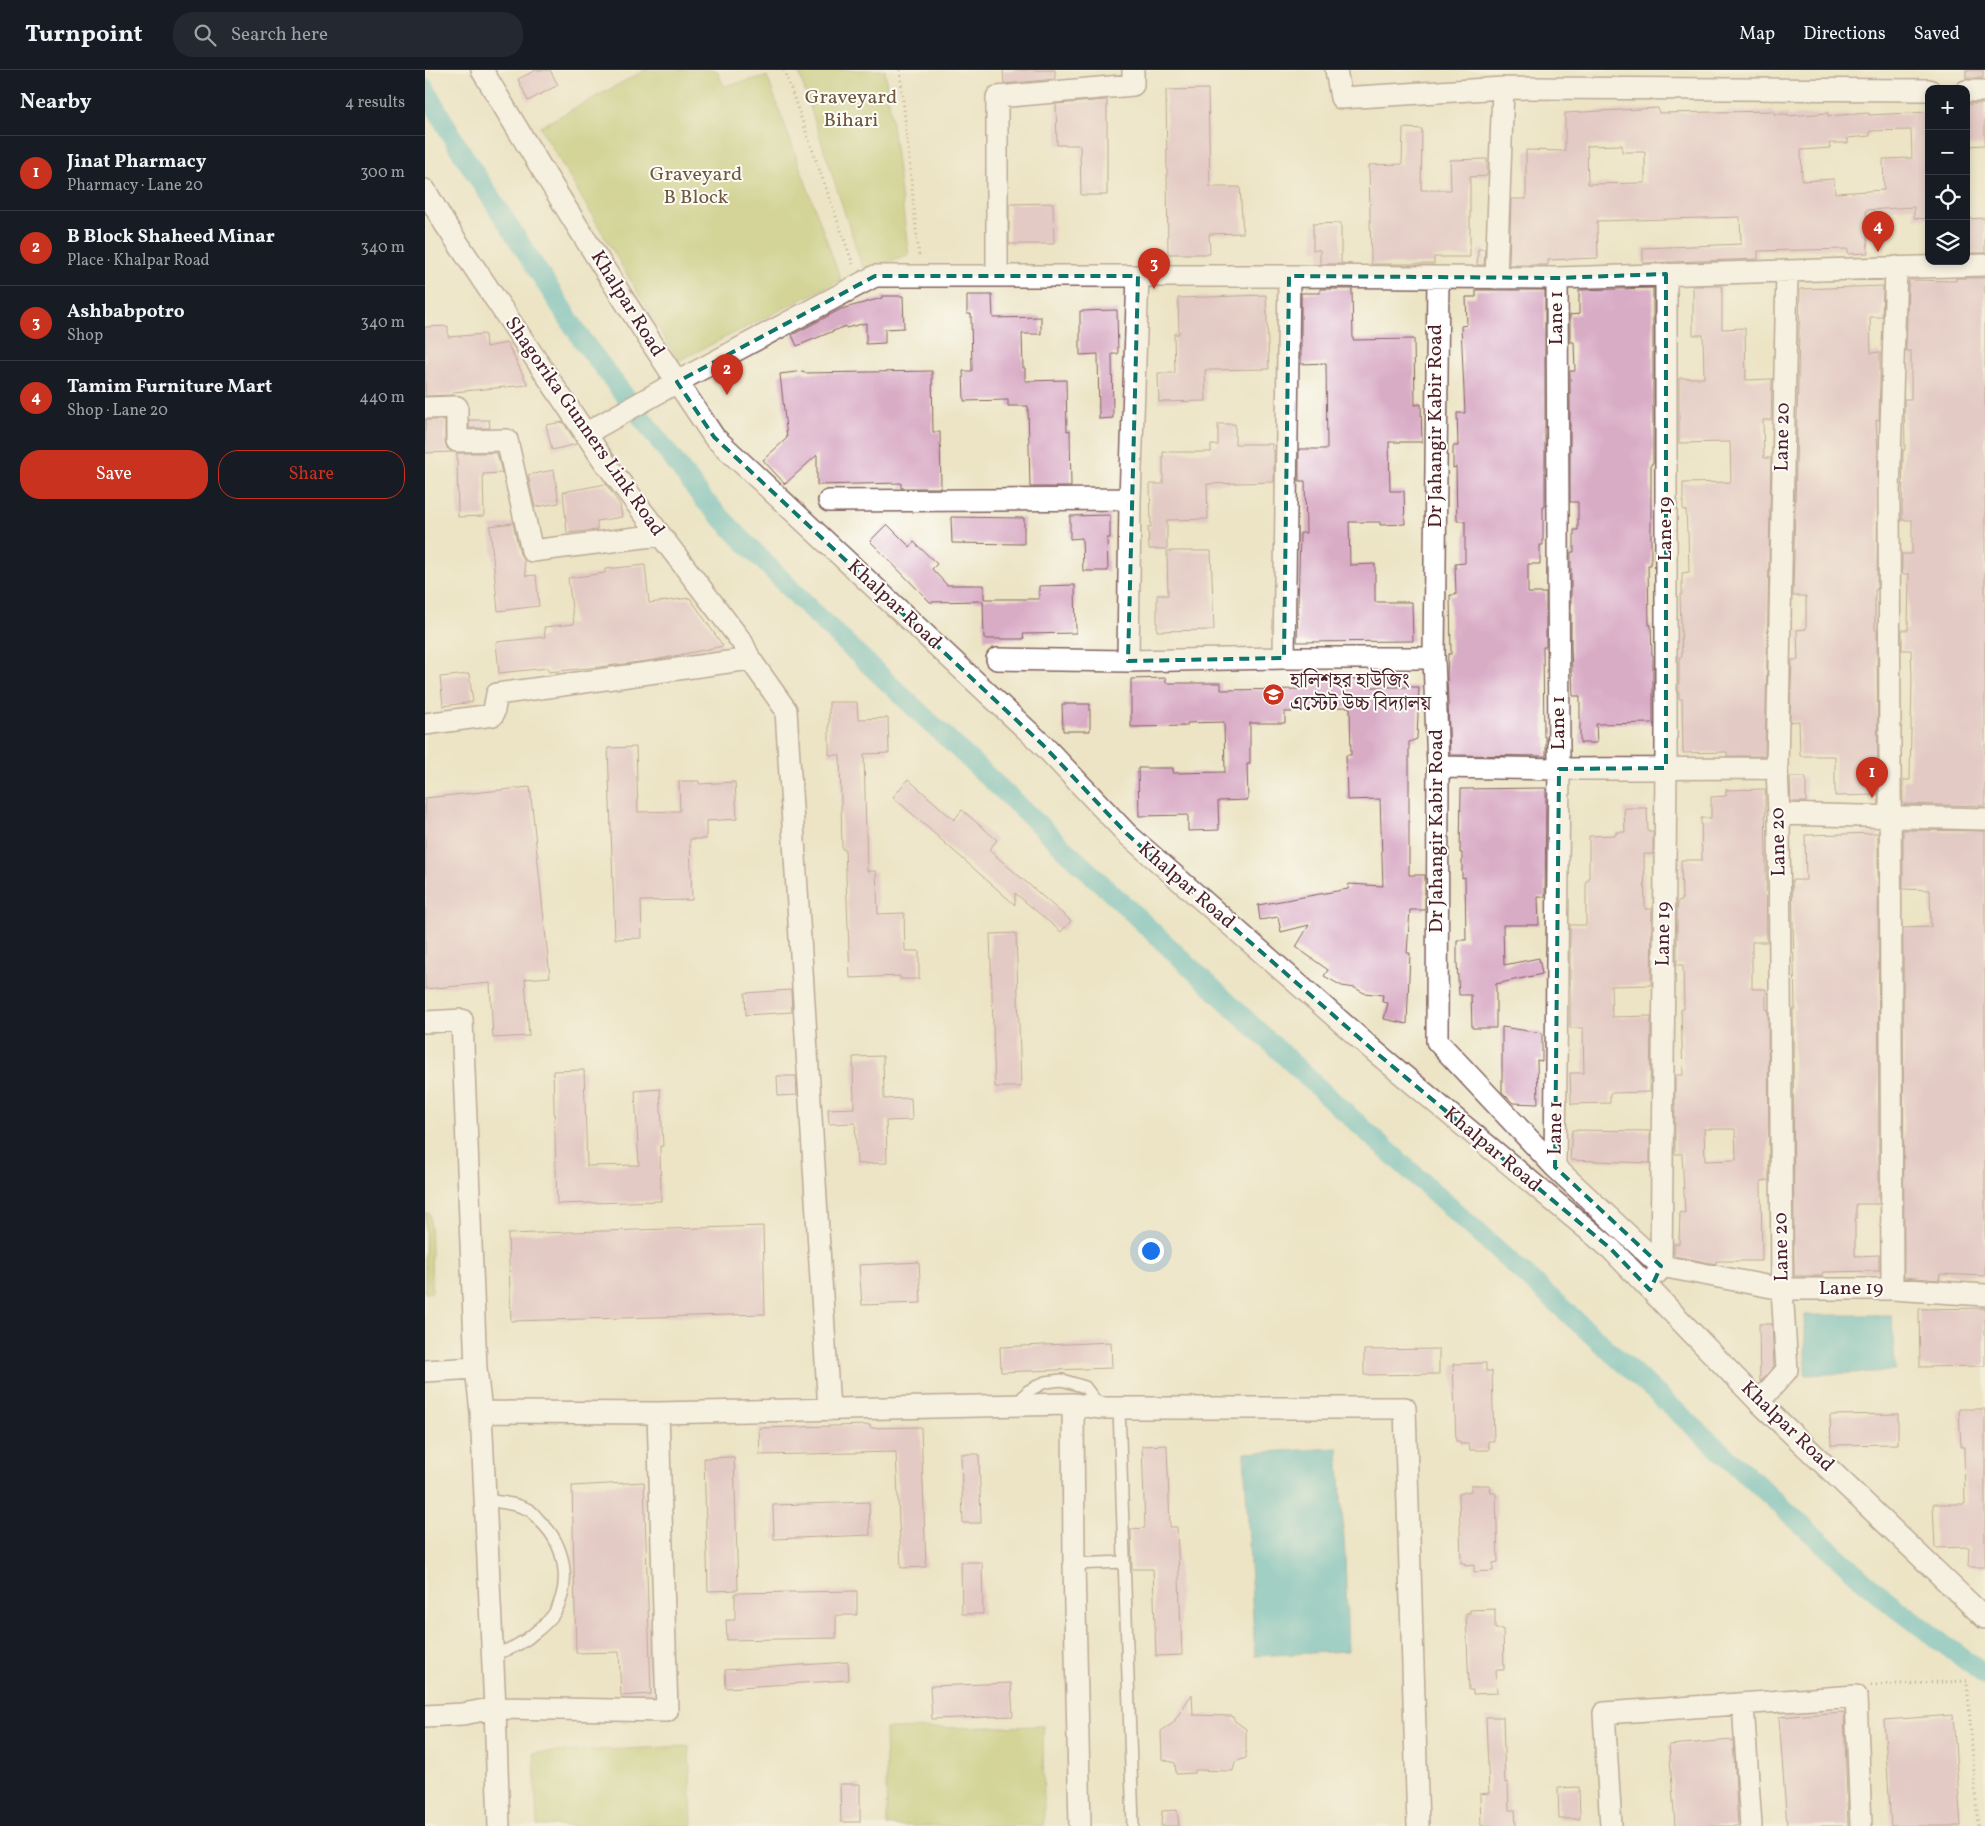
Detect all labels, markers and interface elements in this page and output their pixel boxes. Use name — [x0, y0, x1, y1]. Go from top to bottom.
search box — [173, 12, 523, 57]
text: Turnpoint — [25, 18, 143, 52]
icon: search — [191, 21, 219, 49]
text: Search here — [231, 22, 328, 48]
text: Map — [1739, 22, 1775, 47]
text: Directions — [1803, 22, 1886, 47]
text: Saved — [1914, 22, 1960, 47]
park label: Graveyard Bihari — [805, 84, 897, 135]
map controls — [1925, 85, 1970, 265]
button: + — [1925, 85, 1970, 130]
text: Nearby — [20, 88, 91, 117]
text: 4 results — [345, 92, 405, 114]
button: − — [1925, 130, 1970, 175]
text: Jinat Pharmacy — [67, 149, 206, 175]
park label: Graveyard B Block — [650, 161, 742, 212]
text: 1 — [33, 162, 39, 184]
text: 300 m — [360, 162, 405, 184]
text: Pharmacy · Lane 20 — [67, 175, 203, 197]
button: locate — [1925, 175, 1970, 220]
pin: 4 — [1862, 211, 1894, 252]
button: layers — [1925, 220, 1970, 265]
text: B Block Shaheed Minar — [67, 224, 275, 250]
text: 2 — [32, 237, 40, 259]
text: 340 m — [361, 237, 405, 259]
street label: Khalpar Road — [583, 246, 671, 362]
pin: 3 — [1138, 248, 1170, 289]
text: Place · Khalpar Road — [67, 250, 210, 272]
street label: Lane 1 — [1543, 291, 1571, 345]
text: Ashbabpotro — [67, 299, 185, 325]
street label: Shagorika Gunners Link Road — [497, 311, 671, 543]
text: 3 — [32, 312, 40, 334]
text: 340 m — [361, 312, 405, 334]
street label: Dr Jahangir Kabir Road — [1422, 324, 1450, 528]
text: Shop — [67, 325, 103, 347]
pin: 2 — [711, 354, 743, 395]
text: Tamim Furniture Mart — [67, 374, 272, 400]
text: 4 — [31, 387, 41, 409]
text: 440 m — [359, 387, 405, 409]
text: Shop · Lane 20 — [67, 400, 168, 422]
street label: Lane 20 — [1768, 402, 1798, 472]
button: Save — [20, 450, 208, 499]
button: Share — [218, 450, 405, 499]
street label: Lane 19 — [1652, 497, 1680, 561]
street label: Khalpar Road — [840, 554, 948, 656]
place label: হালিশহর হাউজিং এস্টেট উচ্চ বিদ্যালয় — [1289, 667, 1432, 719]
school or university icon: হালিশহর হাউজিং এস্টেট উচ্চ বিদ্যালয় — [1262, 682, 1286, 706]
street label: Lane 1 — [1545, 696, 1573, 750]
street label: Dr Jahangir Kabir Road — [1423, 729, 1451, 933]
pin: 1 — [1856, 757, 1888, 798]
street label: Lane 20 — [1764, 807, 1794, 877]
street label: Khalpar Road — [1131, 836, 1241, 936]
street label: Lane 19 — [1649, 901, 1679, 967]
street label: Khalpar Road — [1437, 1101, 1547, 1199]
street label: Lane 1 — [1542, 1101, 1570, 1155]
street label: Lane 20 — [1767, 1212, 1797, 1282]
your location — [1138, 1238, 1164, 1264]
street label: Lane 19 — [1819, 1275, 1883, 1303]
street label: Khalpar Road — [1734, 1375, 1840, 1479]

